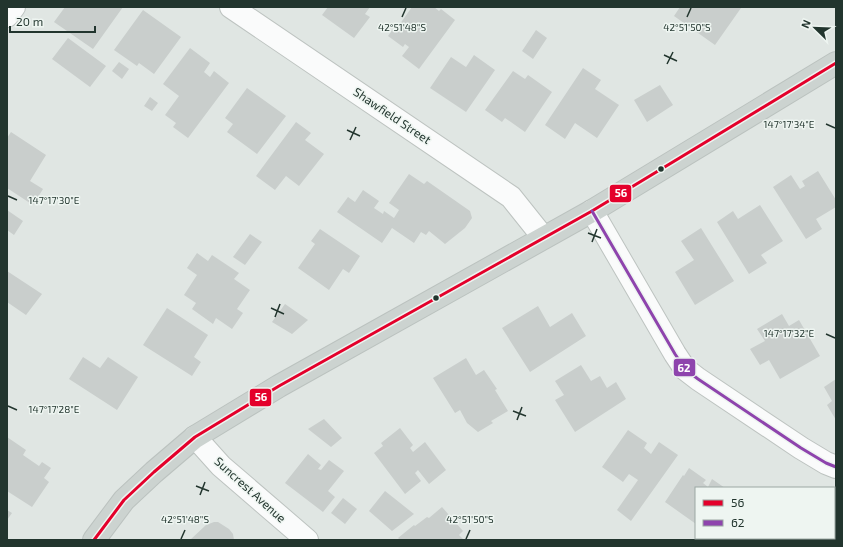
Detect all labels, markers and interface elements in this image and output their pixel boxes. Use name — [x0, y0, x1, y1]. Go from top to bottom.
scale bar — [10, 8, 95, 34]
north arrow — [795, 8, 835, 48]
text: 20 m — [16, 14, 43, 28]
text: N — [798, 18, 813, 30]
text: 42°51'48"S — [378, 21, 426, 33]
text: 42°51'50"S — [663, 21, 711, 33]
street label: Shawfield Street — [351, 84, 434, 146]
text: 147°17'34"E — [764, 118, 815, 130]
unlabelled marker — [656, 164, 666, 174]
line badge: 56 — [609, 184, 632, 203]
text: 56 — [615, 186, 628, 199]
text: 147°17'30"E — [29, 194, 80, 206]
unlabelled marker — [431, 293, 441, 303]
text: 147°17'32"E — [764, 327, 815, 339]
line badge: 62 — [673, 358, 696, 377]
text: 62 — [678, 361, 690, 374]
line badge: 56 — [249, 388, 272, 407]
text: 56 — [255, 390, 268, 403]
text: 147°17'28"E — [29, 403, 80, 415]
street label: Suncrest Avenue — [212, 454, 289, 525]
legend — [695, 487, 835, 539]
text: 56 — [731, 495, 744, 509]
text: 42°51'48"S — [161, 513, 209, 525]
text: 42°51'50"S — [446, 513, 494, 525]
text: 62 — [731, 515, 745, 529]

